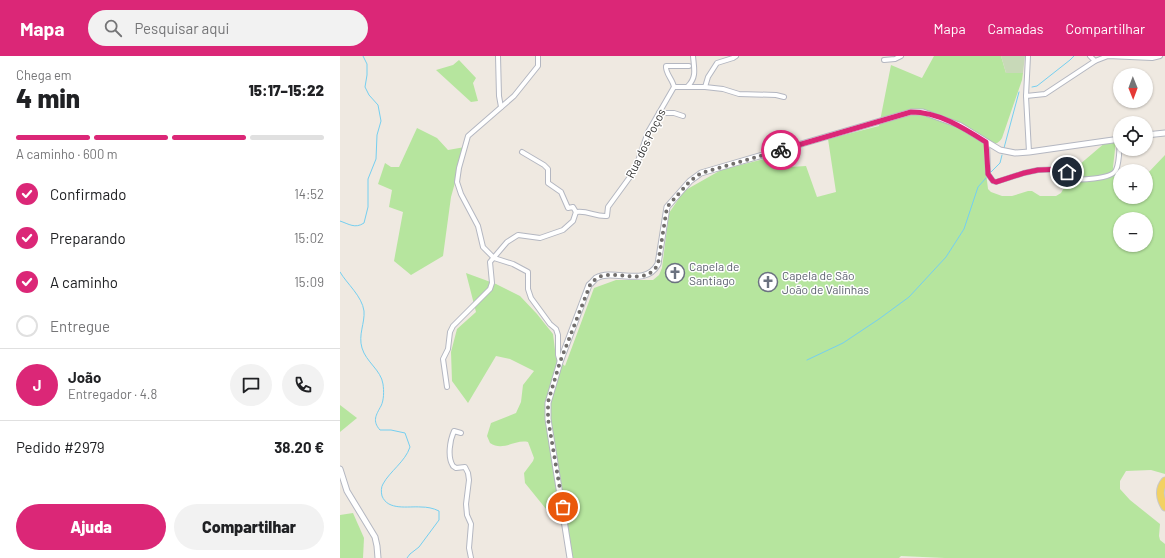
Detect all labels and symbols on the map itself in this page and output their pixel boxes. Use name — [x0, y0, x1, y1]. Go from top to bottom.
north arrow — [1113, 68, 1153, 108]
street label: Rua dos Poços — [622, 106, 668, 180]
courier — [761, 130, 801, 170]
pin — [1050, 155, 1084, 189]
place label: Capela de Santiago — [689, 259, 740, 287]
church icon: Capela de Santiago — [664, 262, 686, 284]
place label: Capela de São João de Valinhas — [782, 268, 869, 296]
church icon: Capela de São João de Valinhas — [757, 271, 779, 293]
pin — [546, 490, 580, 524]

